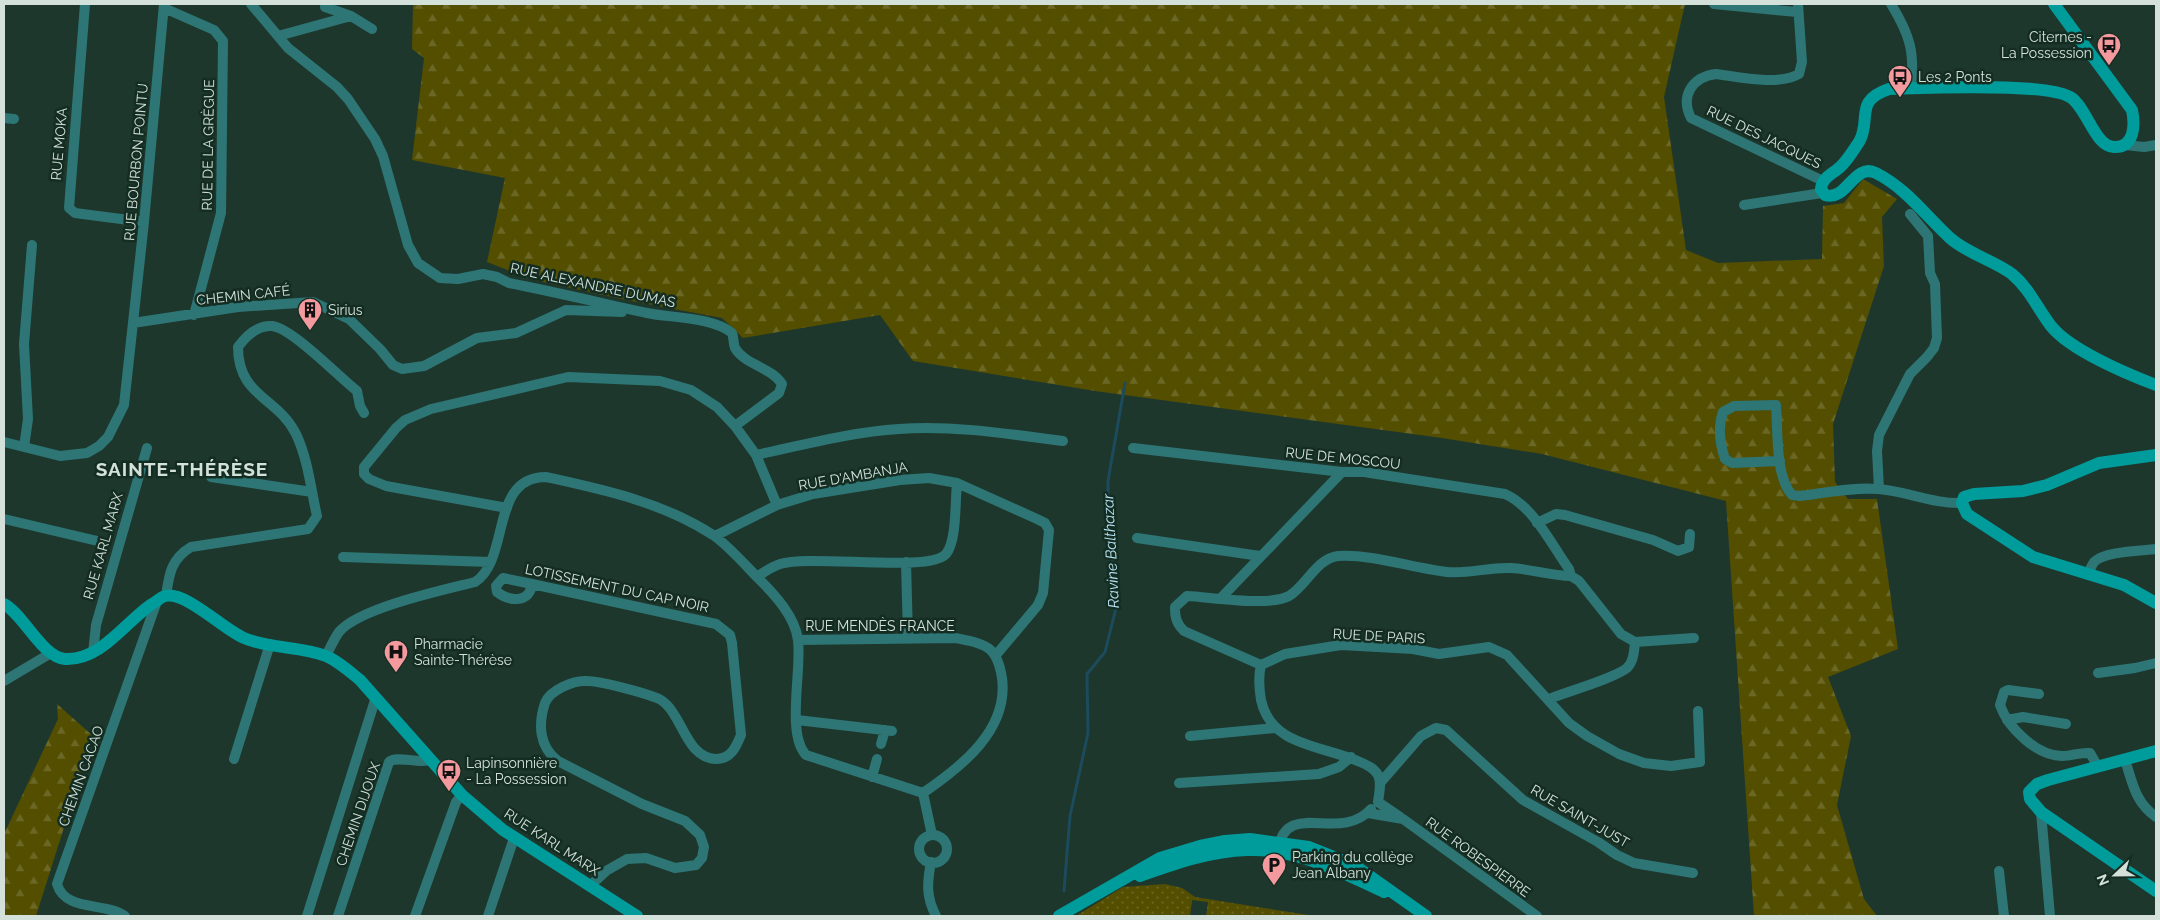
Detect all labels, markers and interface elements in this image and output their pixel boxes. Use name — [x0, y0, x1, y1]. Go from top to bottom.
place label: Citernes - La Possession — [2001, 29, 2092, 61]
bus stop icon: Citernes - La Possession — [2096, 32, 2122, 66]
bus stop icon: Les 2 Ponts — [1887, 64, 1913, 98]
place label: Les 2 Ponts — [1918, 69, 1992, 85]
street label: RUE DE LA GRÈGUE — [198, 79, 217, 211]
street label: RUE BOURBON POINTU — [121, 83, 151, 241]
street label: RUE DES JACQUES — [1704, 102, 1824, 172]
street label: RUE MOKA — [48, 106, 70, 181]
street label: RUE ALEXANDRE DUMAS — [509, 260, 678, 310]
street label: CHEMIN CAFÉ — [195, 281, 291, 308]
building icon: Sirius — [297, 297, 323, 331]
place label: Sirius — [328, 302, 363, 318]
street label: RUE DE MOSCOU — [1285, 444, 1401, 472]
district label: SAINTE-THÉRÈSE — [96, 458, 268, 480]
street label: RUE D'AMBANJA — [797, 458, 909, 493]
street label: RUE KARL MARX — [80, 491, 126, 601]
water label: Ravine Balthazar — [1099, 492, 1123, 609]
street label: LOTISSEMENT DU CAP NOIR — [524, 561, 710, 615]
street label: RUE MENDÈS FRANCE — [805, 617, 955, 634]
street label: RUE DE PARIS — [1332, 626, 1426, 646]
place label: Pharmacie Sainte-Thérèse — [414, 636, 512, 668]
hospital icon: Pharmacie Sainte-Thérèse — [383, 639, 409, 673]
street label: CHEMIN CACAO — [55, 723, 107, 829]
place label: Lapinsonnière - La Possession — [466, 755, 567, 787]
bus stop icon: Lapinsonnière - La Possession — [436, 758, 462, 792]
street label: CHEMIN DIJOUX — [333, 760, 383, 868]
street label: RUE SAINT-JUST — [1528, 781, 1632, 851]
street label: RUE KARL MARX — [501, 805, 603, 879]
street label: RUE ROBESPIERRE — [1423, 814, 1533, 900]
place label: Parking du collège Jean Albany — [1292, 849, 1413, 881]
north arrow — [2090, 850, 2140, 900]
parking icon: Parking du collège Jean Albany — [1261, 852, 1287, 886]
text: N — [2094, 872, 2112, 888]

